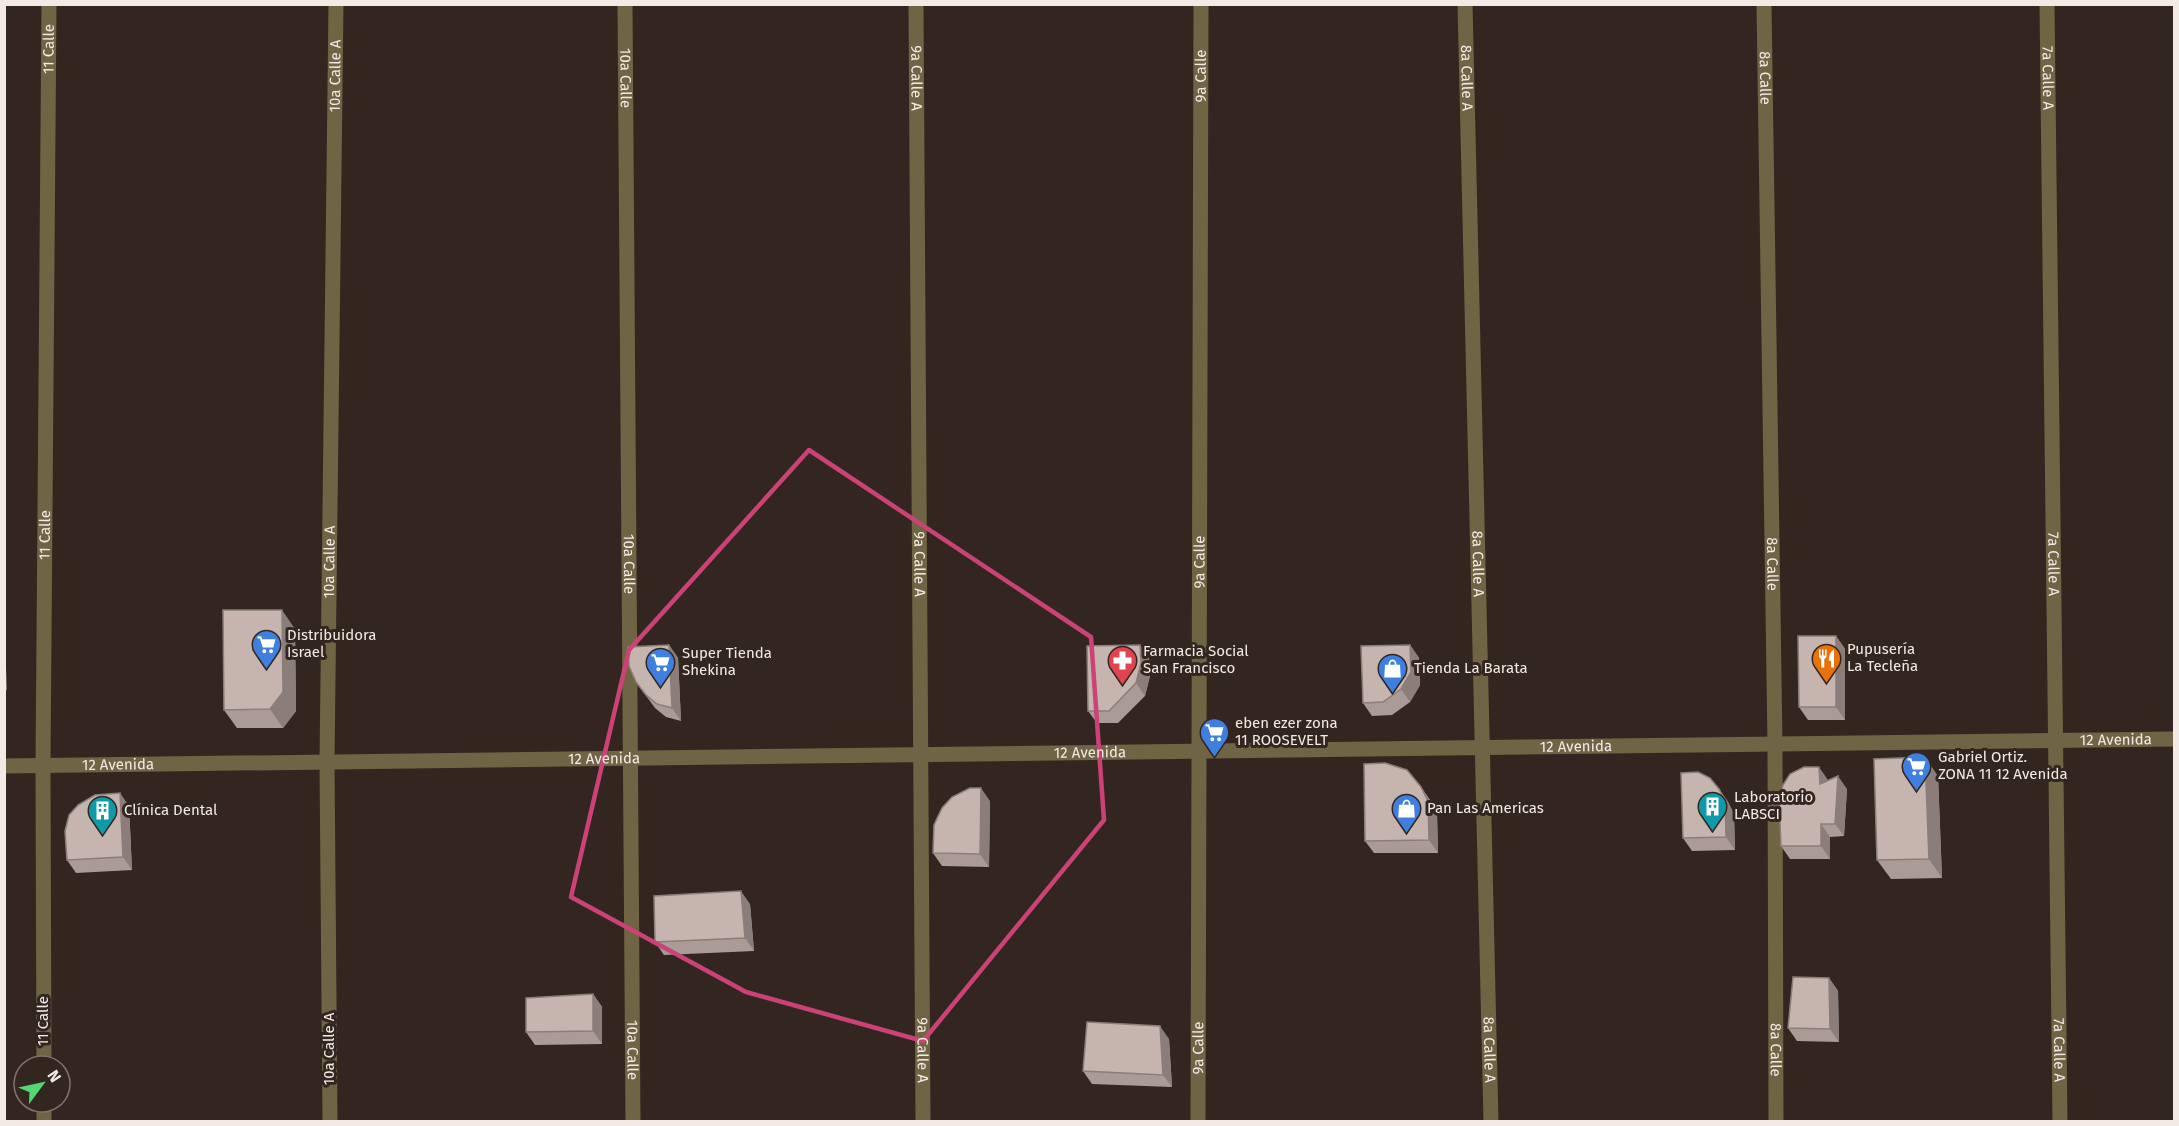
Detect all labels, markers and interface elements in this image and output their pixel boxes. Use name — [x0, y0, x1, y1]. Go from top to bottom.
street label: 11 Calle — [39, 24, 58, 74]
street label: 10a Calle A — [326, 39, 345, 113]
street label: 9a Calle A — [907, 45, 926, 111]
street label: 8a Calle A — [1457, 45, 1476, 112]
street label: 7a Calle A — [2038, 46, 2057, 111]
street label: 10a Calle — [616, 48, 635, 108]
street label: 9a Calle — [1192, 49, 1210, 103]
street label: 8a Calle — [1756, 51, 1774, 105]
street label: 11 Calle — [36, 510, 54, 560]
street label: 10a Calle A — [320, 525, 339, 599]
street label: 9a Calle A — [910, 531, 929, 597]
street label: 8a Calle A — [1468, 531, 1488, 598]
street label: 7a Calle A — [2044, 532, 2063, 597]
street label: 10a Calle — [620, 534, 638, 594]
street label: 9a Calle — [1190, 535, 1209, 589]
street label: 8a Calle — [1763, 537, 1782, 591]
place label: Distribuidora Israel — [287, 626, 376, 661]
supermarket icon: Distribuidora Israel — [250, 628, 282, 670]
place label: Pupusería La Tecleña — [1847, 640, 1918, 675]
place label: Farmacia Social San Francisco — [1143, 642, 1249, 677]
restaurant icon: Pupusería La Tecleña — [1810, 642, 1842, 684]
place label: Super Tienda Shekina — [682, 644, 772, 679]
pharmacy icon: Farmacia Social San Francisco — [1106, 644, 1138, 686]
supermarket icon: Super Tienda Shekina — [645, 646, 677, 688]
shop icon: Tienda La Barata — [1377, 652, 1409, 694]
place label: Tienda La Barata — [1414, 659, 1528, 677]
place label: eben ezer zona 11 ROOSEVELT — [1235, 714, 1338, 749]
supermarket icon: eben ezer zona 11 ROOSEVELT — [1198, 716, 1230, 758]
street label: 12 Avenida — [2080, 730, 2152, 749]
street label: 12 Avenida — [1540, 737, 1612, 756]
street label: 12 Avenida — [1054, 743, 1126, 762]
place label: Gabriel Ortiz. ZONA 11 12 Avenida — [1938, 748, 2068, 783]
street label: 12 Avenida — [568, 749, 640, 768]
supermarket icon: Gabriel Ortiz. ZONA 11 12 Avenida — [1901, 750, 1933, 792]
street label: 12 Avenida — [82, 755, 154, 774]
place label: Laboratorio LABSCI — [1734, 788, 1813, 823]
building icon: Laboratorio LABSCI — [1697, 790, 1729, 832]
shop icon: Pan Las Americas — [1390, 792, 1422, 834]
building icon: Clínica Dental — [87, 794, 119, 836]
place label: Pan Las Americas — [1427, 799, 1544, 817]
place label: Clínica Dental — [124, 801, 218, 819]
street label: 11 Calle — [34, 996, 52, 1046]
street label: 10a Calle A — [320, 1012, 338, 1085]
street label: 8a Calle A — [1480, 1016, 1499, 1083]
street label: 9a Calle A — [913, 1017, 932, 1083]
street label: 7a Calle A — [2050, 1018, 2069, 1083]
street label: 10a Calle — [623, 1020, 642, 1080]
street label: 9a Calle — [1189, 1021, 1207, 1075]
street label: 8a Calle — [1767, 1023, 1785, 1077]
north arrow — [12, 1054, 72, 1114]
text: N — [43, 1066, 65, 1086]

